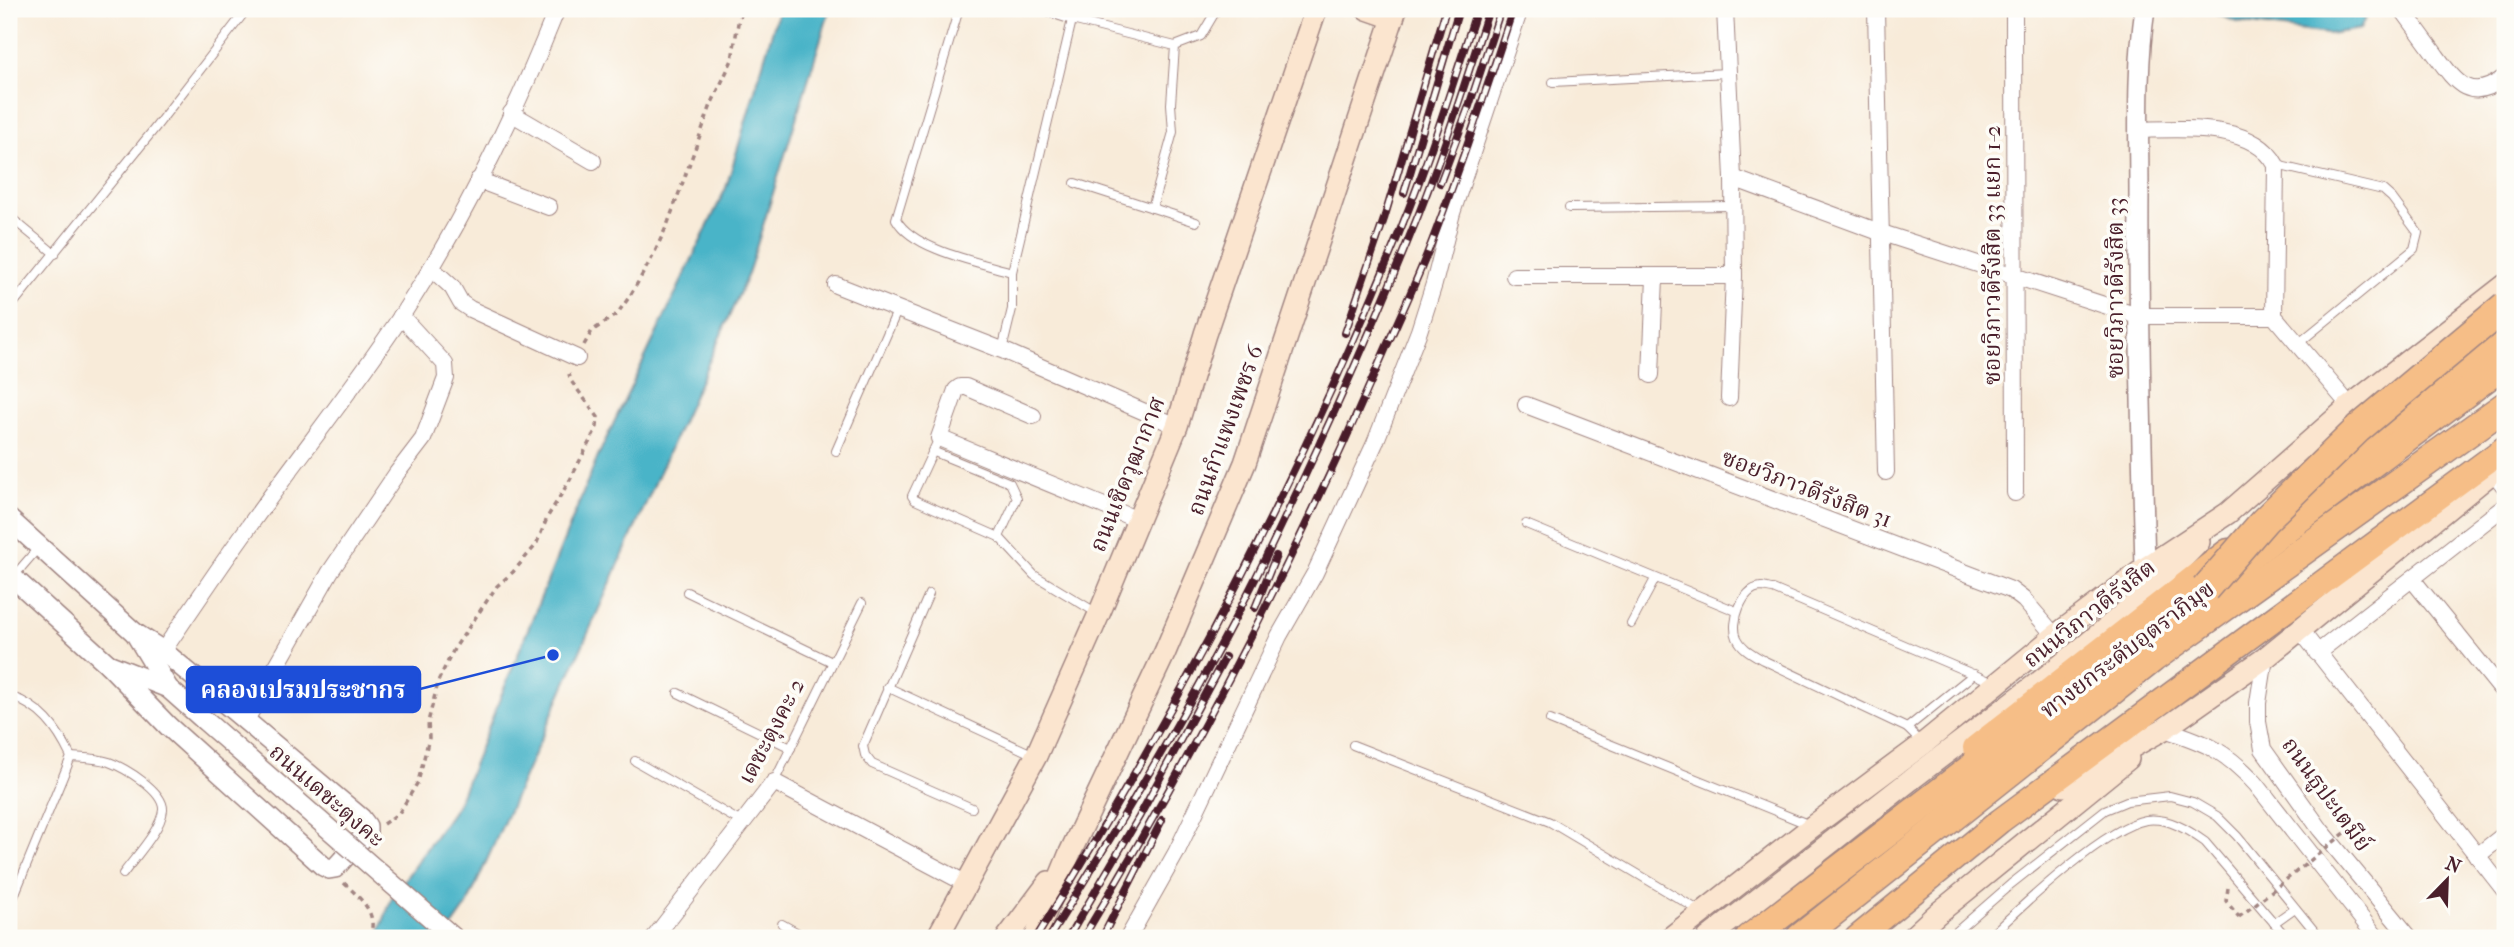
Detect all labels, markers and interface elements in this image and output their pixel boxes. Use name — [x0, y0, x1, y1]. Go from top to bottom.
street label: ซอยวิภาวดีรังสิต 33 แยก 1-2 — [1979, 125, 2006, 385]
street label: ซอยวิภาวดีรังสิต 33 — [2102, 197, 2129, 379]
street label: ถนนกำแพงเพชร 6 — [1182, 341, 1269, 519]
street label: ถนนเชิดวุฒากาศ — [1084, 393, 1172, 556]
street label: ซอยวิภาวดีรังสิต 31 — [1718, 444, 1896, 533]
street label: ถนนวิภาวดีรังสิต — [2018, 554, 2161, 673]
street label: ทางยกระดับอุตราภิมุข — [2035, 575, 2220, 724]
callout: คลองเปรมประชากร — [187, 667, 420, 712]
street label: เดชะตุงคะ 2 — [732, 674, 811, 789]
text: คลองเปรมประชากร — [201, 676, 405, 704]
street label: ถนนธูปะเตมีย์ — [2275, 732, 2377, 857]
street label: ถนนเดชะตุงคะ — [263, 738, 390, 853]
north arrow — [2412, 846, 2482, 916]
text: N — [2442, 852, 2465, 878]

